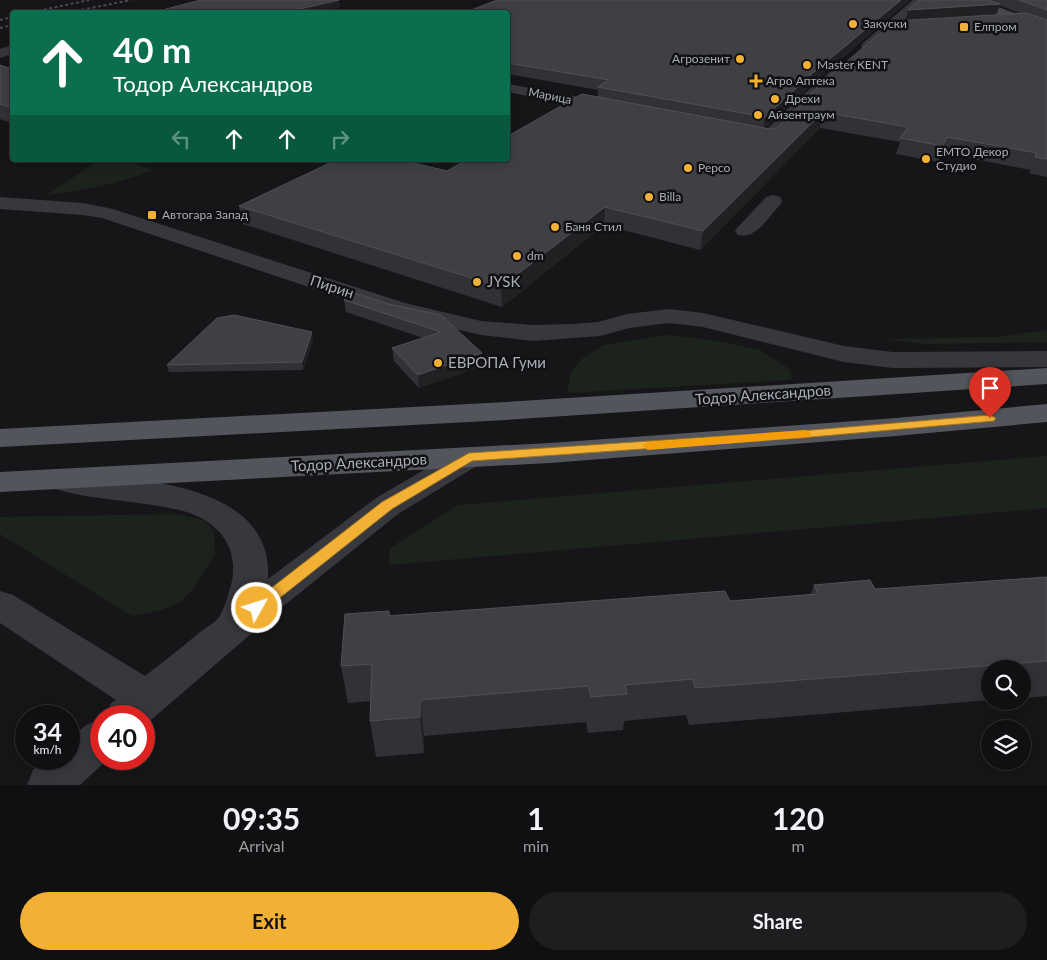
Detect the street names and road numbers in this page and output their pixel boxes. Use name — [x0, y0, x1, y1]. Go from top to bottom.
street label: Марица — [527, 84, 573, 107]
street label: Пирин — [308, 271, 357, 302]
street label: Тодор Александров — [694, 380, 832, 408]
street label: Тодор Александров — [290, 449, 427, 475]

